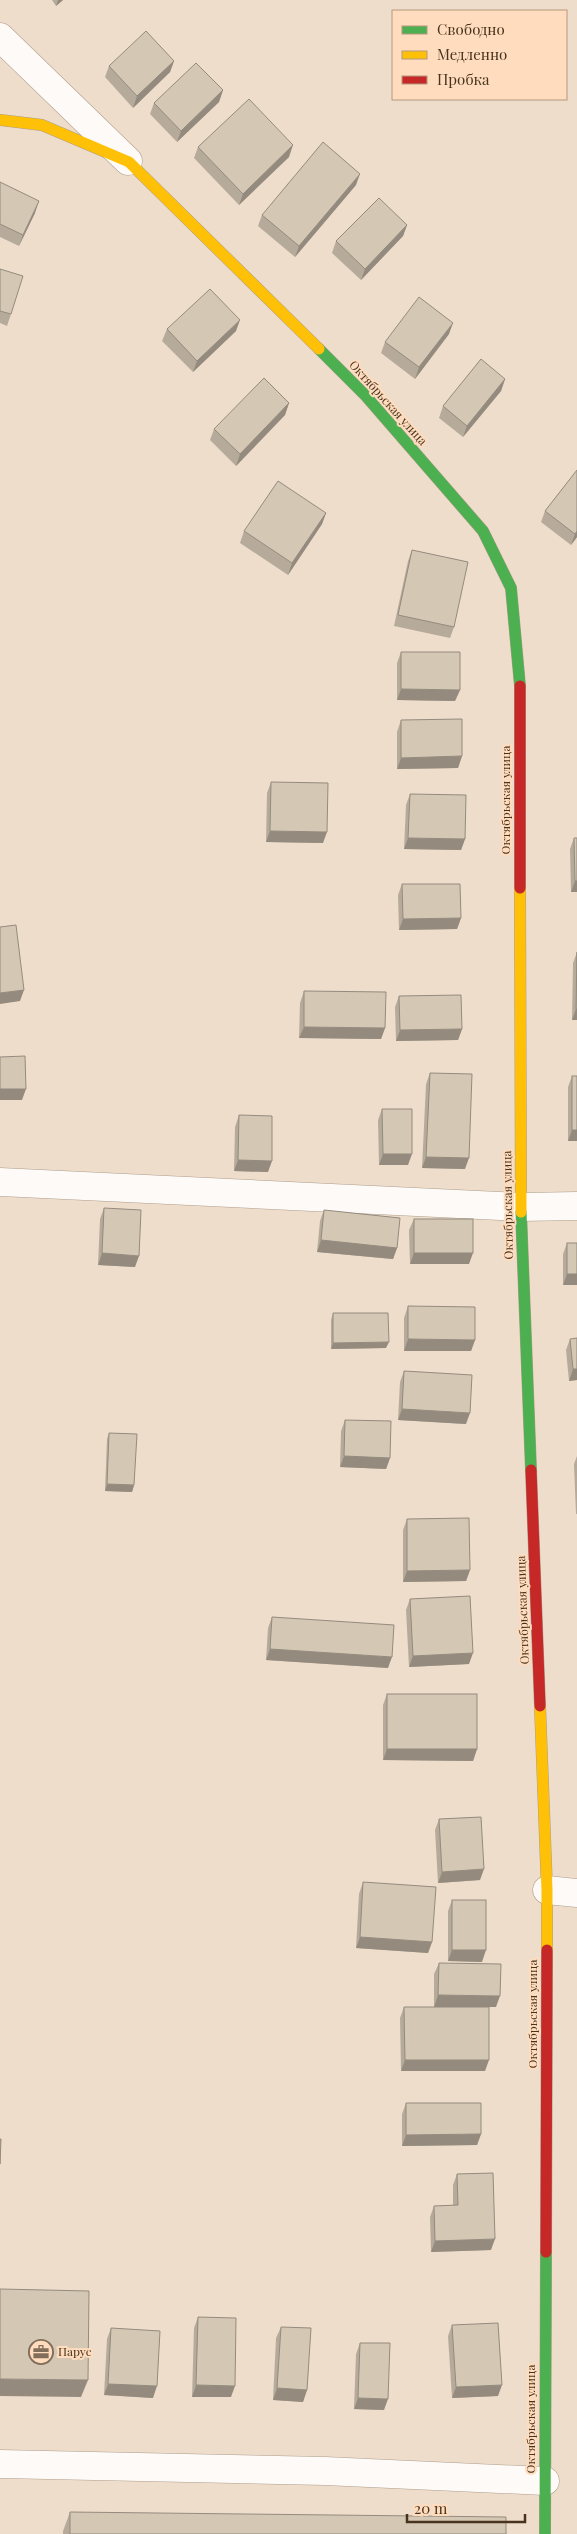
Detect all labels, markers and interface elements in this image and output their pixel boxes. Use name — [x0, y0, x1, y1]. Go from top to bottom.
legend — [392, 10, 567, 100]
text: Свободно — [437, 19, 505, 39]
text: Медленно — [437, 44, 507, 64]
text: Пробка — [437, 69, 490, 89]
street label: Октябрьская улица — [346, 356, 431, 448]
street label: Октябрьская улица — [497, 746, 513, 854]
street label: Октябрьская улица — [498, 1150, 516, 1260]
street label: Октябрьская улица — [512, 1555, 532, 1665]
street label: Октябрьская улица — [524, 1960, 540, 2068]
office icon: Парус — [28, 2339, 54, 2365]
place label: Парус — [58, 2343, 92, 2359]
street label: Октябрьская улица — [522, 2365, 538, 2473]
scale bar — [407, 2492, 524, 2524]
text: 20 m — [414, 2498, 448, 2518]

